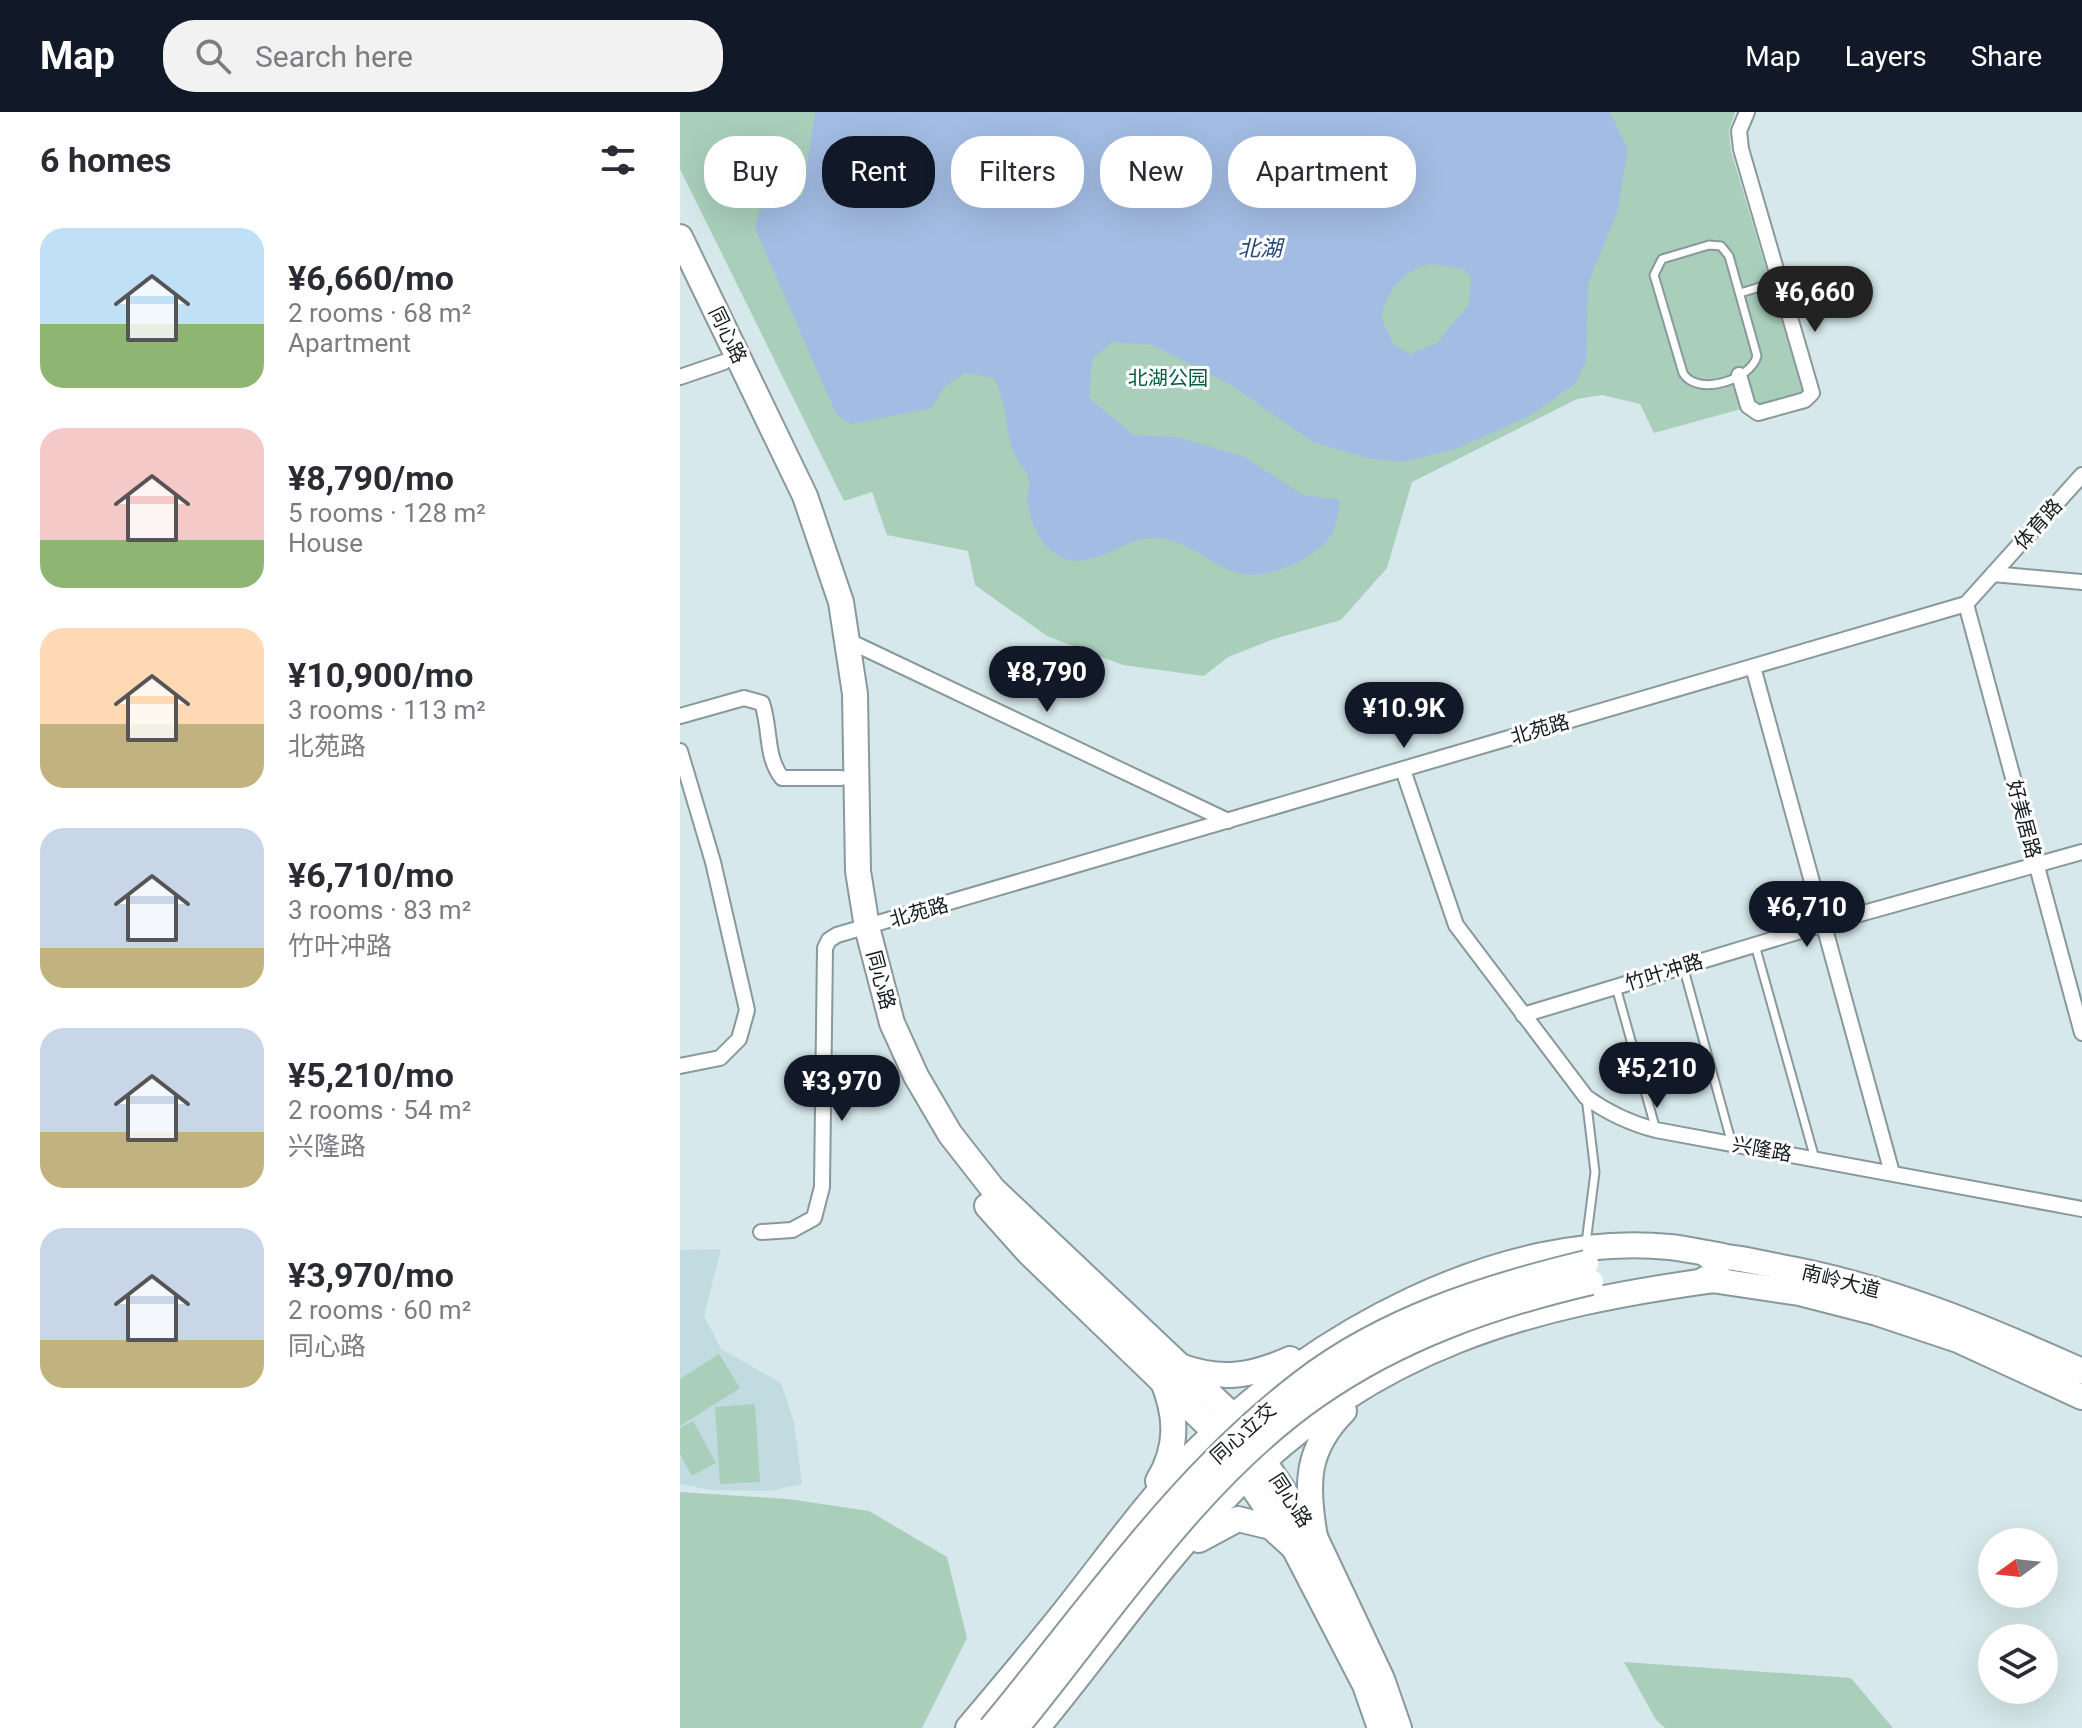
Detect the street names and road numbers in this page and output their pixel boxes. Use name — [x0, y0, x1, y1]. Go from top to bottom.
street label: 同心路 — [704, 303, 752, 367]
street label: 体育路 — [2009, 494, 2067, 554]
street label: 北苑路 — [1508, 709, 1572, 749]
street label: 好美居路 — [2002, 777, 2046, 861]
street label: 北苑路 — [887, 892, 951, 932]
street label: 同心路 — [862, 948, 900, 1012]
street label: 竹叶冲路 — [1622, 949, 1706, 995]
street label: 兴隆路 — [1730, 1132, 1794, 1166]
street label: 南岭大道 — [1799, 1260, 1883, 1302]
street label: 同心立交 — [1205, 1397, 1281, 1469]
street label: 同心路 — [1265, 1468, 1317, 1532]

